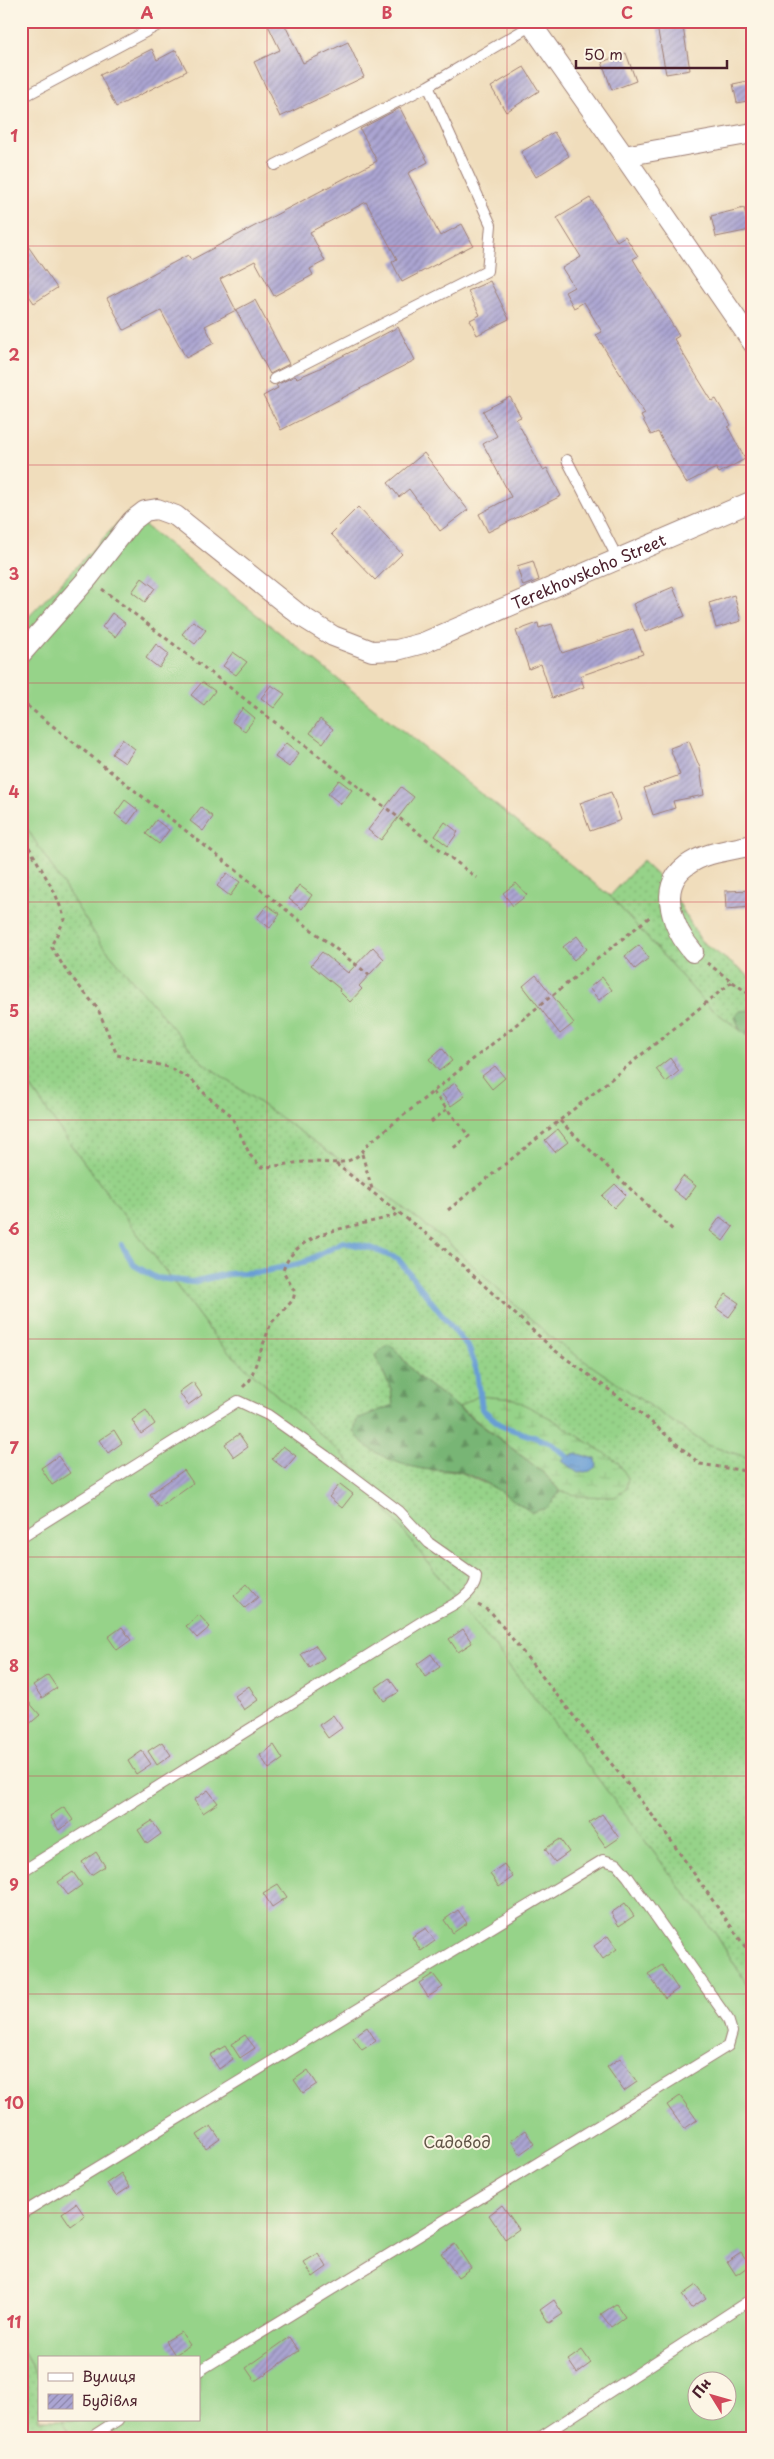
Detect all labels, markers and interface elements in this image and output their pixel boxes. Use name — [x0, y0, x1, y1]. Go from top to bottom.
text: A — [141, 0, 154, 24]
text: B — [382, 0, 393, 24]
text: C — [621, 0, 633, 24]
scale bar — [576, 38, 728, 70]
text: 50 m — [584, 42, 623, 65]
text: 1 — [10, 123, 18, 147]
text: 2 — [8, 342, 20, 366]
street label: Terekhovskoho Street — [507, 527, 670, 615]
text: 3 — [9, 561, 19, 585]
text: 4 — [9, 779, 20, 803]
text: 5 — [9, 998, 19, 1022]
text: 6 — [8, 1216, 20, 1240]
text: 7 — [9, 1435, 19, 1459]
text: 8 — [9, 1653, 19, 1677]
text: 9 — [9, 1872, 19, 1896]
text: 10 — [4, 2090, 24, 2114]
park label: Садовод — [423, 2129, 491, 2153]
text: 11 — [7, 2309, 21, 2333]
legend — [38, 2356, 200, 2422]
text: Вулиця — [82, 2364, 136, 2387]
north arrow — [686, 2372, 736, 2422]
text: Пн — [687, 2373, 716, 2402]
text: Будівля — [82, 2388, 138, 2411]

